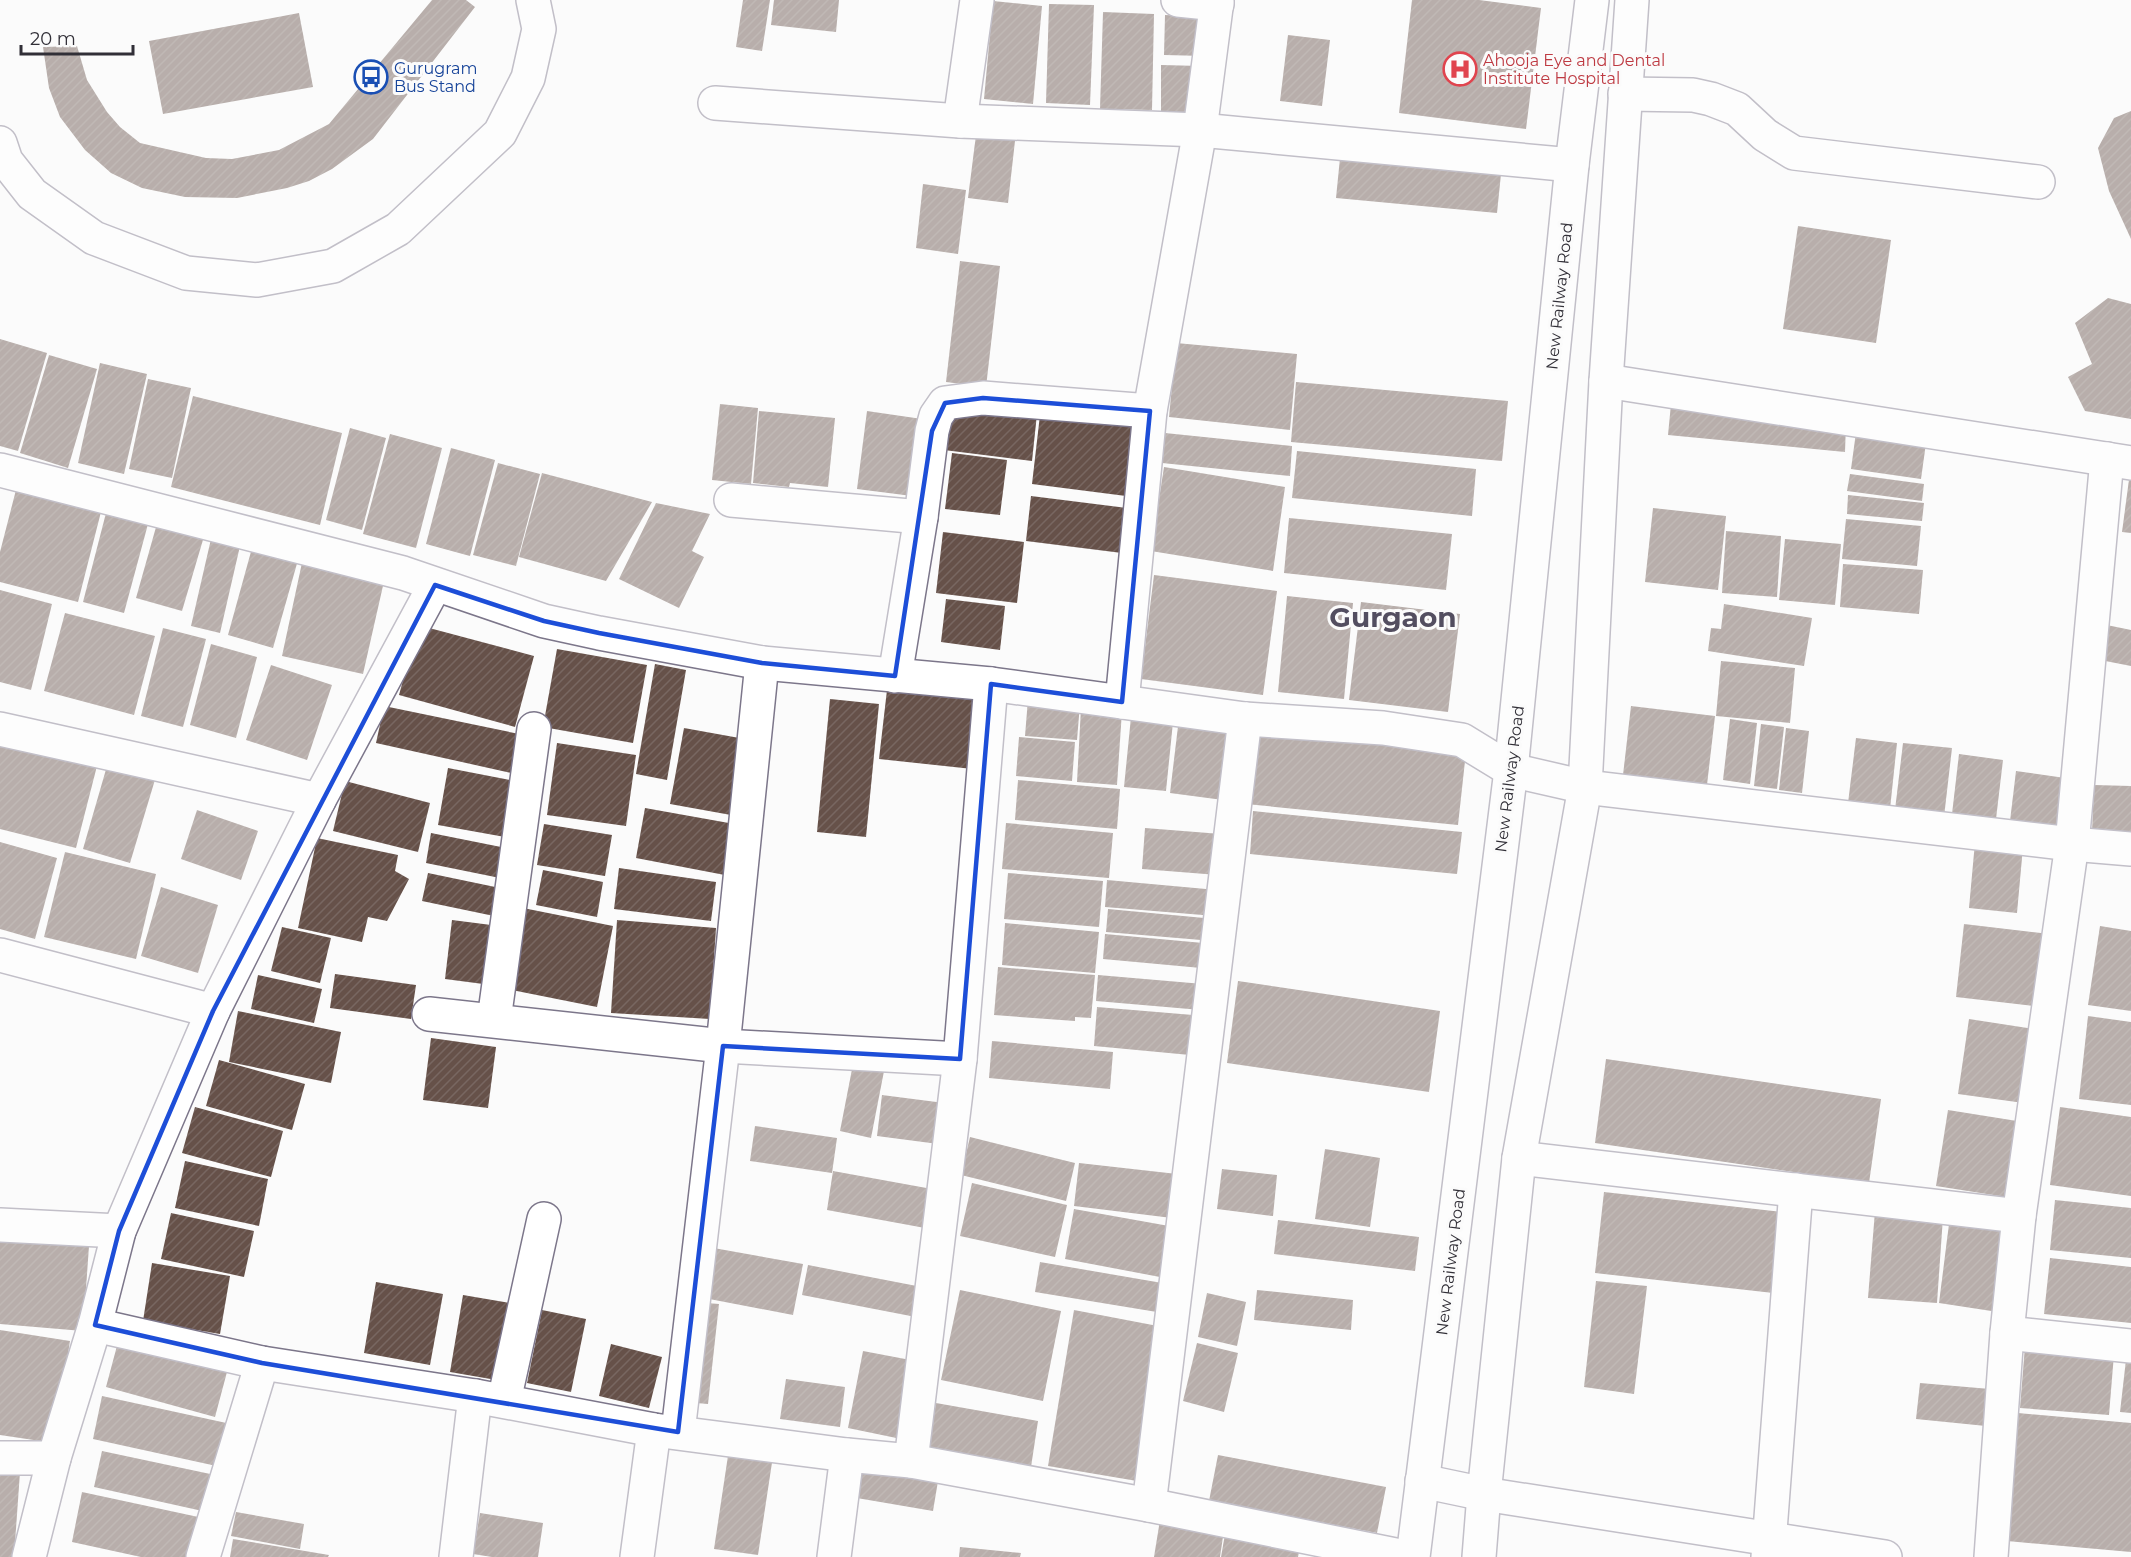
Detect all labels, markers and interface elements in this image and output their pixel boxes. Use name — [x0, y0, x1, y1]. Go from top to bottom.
scale bar — [21, 18, 134, 56]
text: 20 m — [30, 28, 76, 50]
hospital icon: Ahooja Eye and Dental Institute Hospital — [1442, 51, 1478, 87]
place label: Ahooja Eye and Dental Institute Hospital — [1483, 51, 1665, 88]
bus stop icon: Gurugram Bus Stand — [353, 59, 389, 95]
place label: Gurugram Bus Stand — [394, 59, 477, 96]
street label: New Railway Road — [1542, 222, 1577, 371]
district label: Gurgaon — [1329, 600, 1457, 634]
street label: New Railway Road — [1491, 705, 1528, 854]
street label: New Railway Road — [1432, 1188, 1469, 1337]

